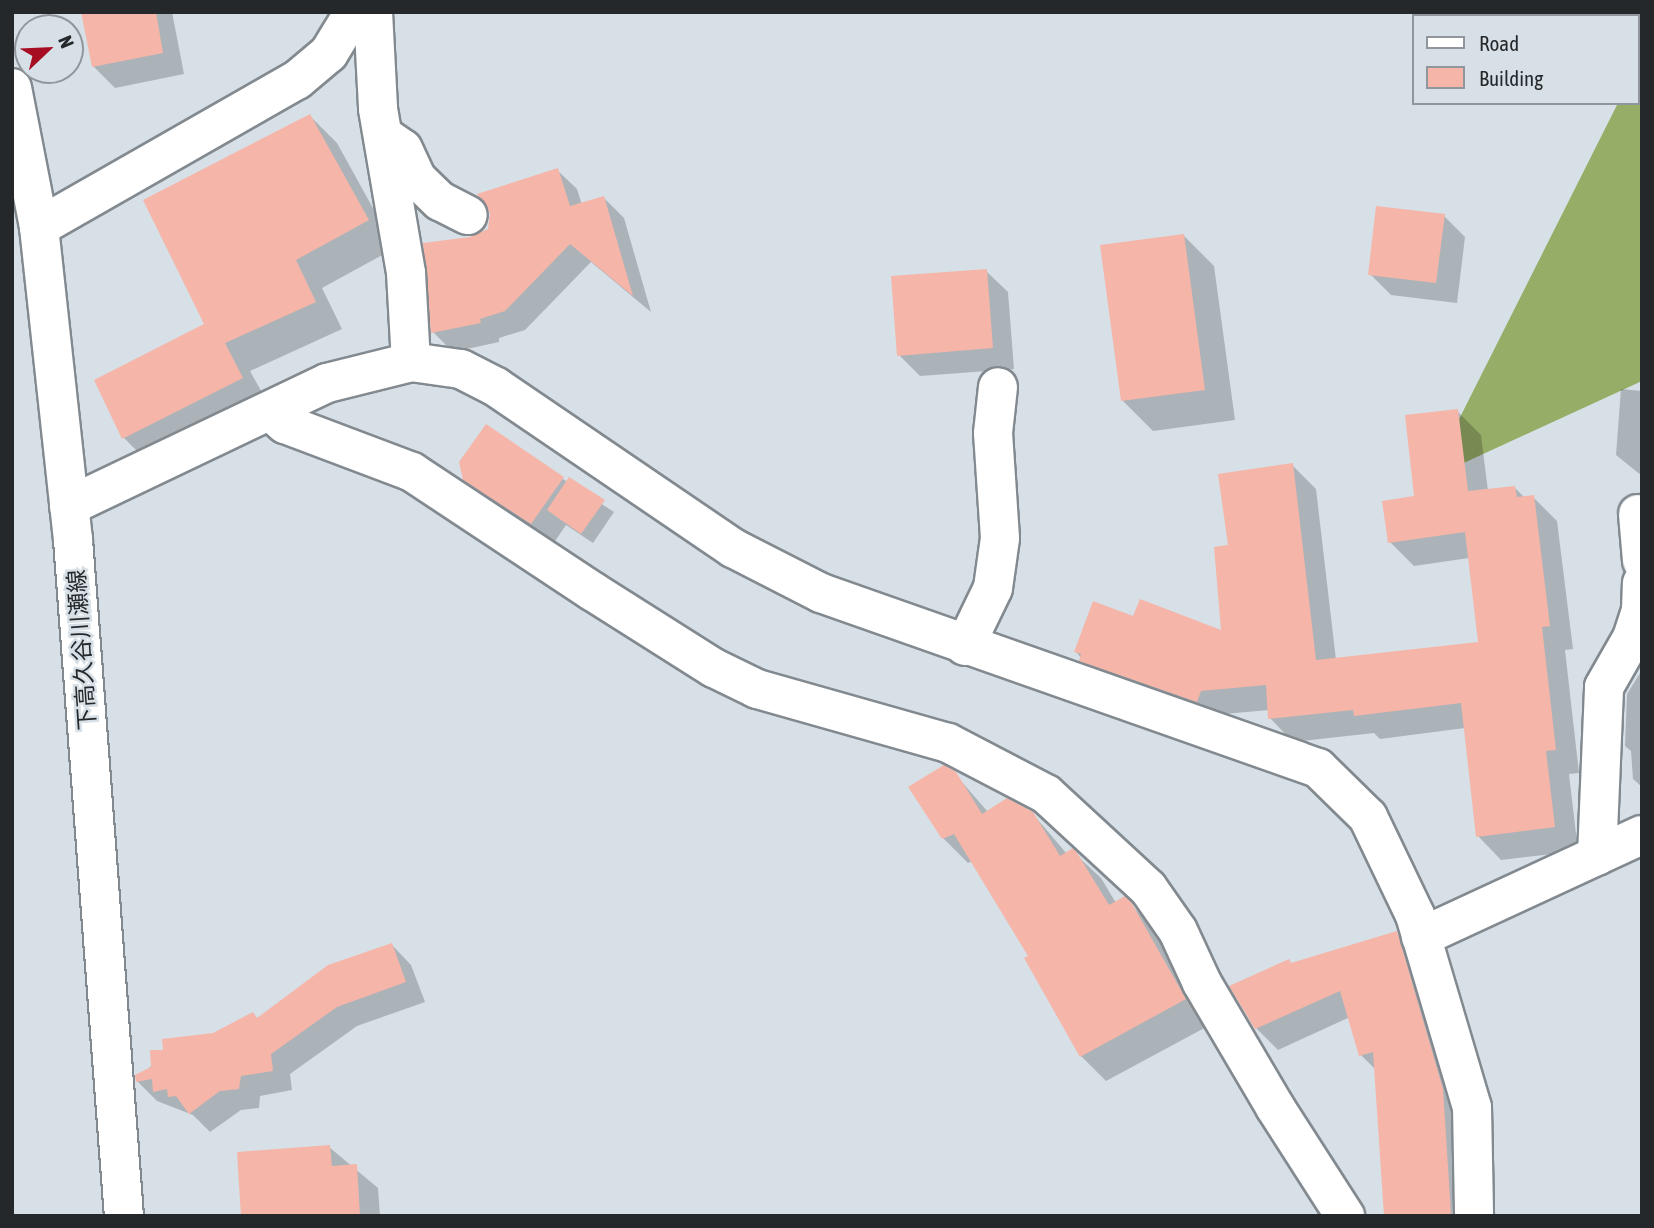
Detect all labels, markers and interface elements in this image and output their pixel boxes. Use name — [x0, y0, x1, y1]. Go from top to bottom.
north arrow — [14, 14, 84, 84]
legend — [1412, 14, 1640, 105]
text: Road — [1479, 31, 1519, 55]
text: N — [54, 32, 79, 51]
text: Building — [1479, 66, 1543, 90]
street label: 下高久谷川瀬線 — [63, 569, 101, 731]

